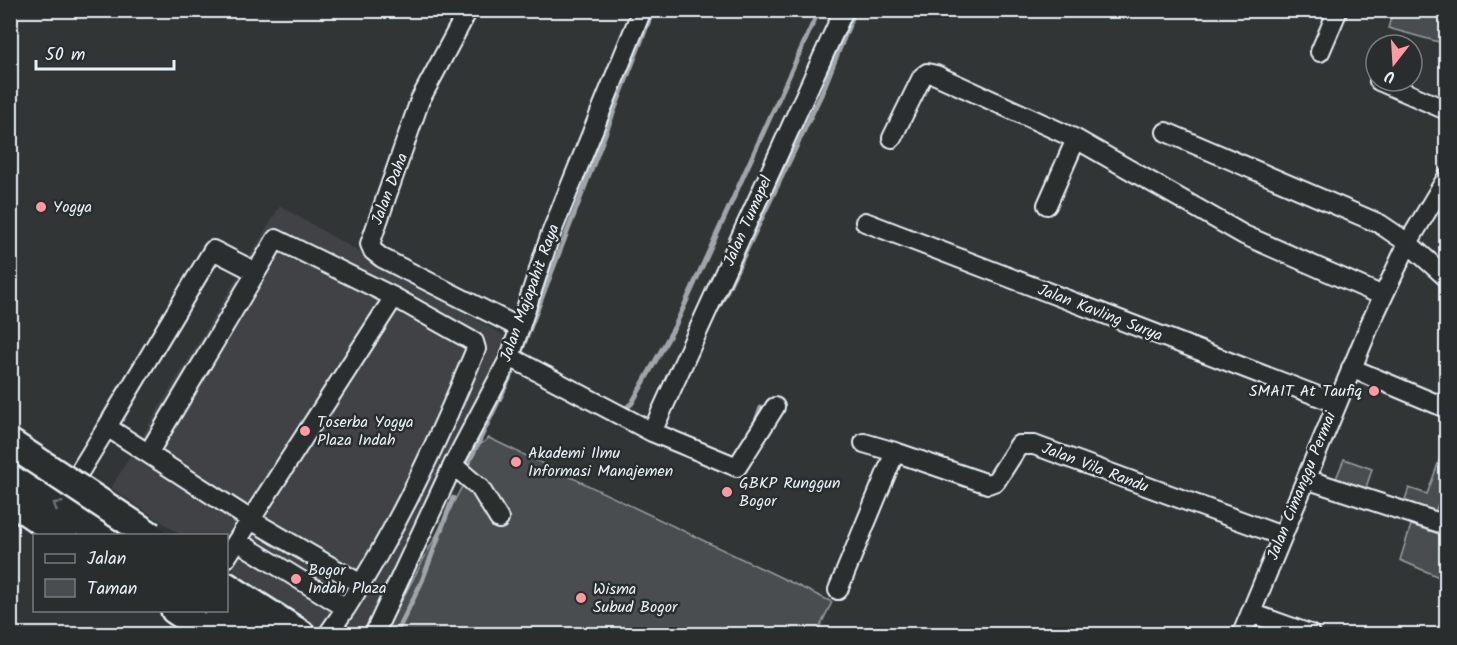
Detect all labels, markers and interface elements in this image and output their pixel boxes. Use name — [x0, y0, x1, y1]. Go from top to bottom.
scale bar — [36, 33, 174, 71]
north arrow — [1364, 33, 1424, 93]
text: 50 m — [45, 41, 85, 70]
text: U — [1381, 62, 1398, 89]
street label: Jalan Daha — [365, 149, 415, 229]
street label: Jalan Tumapel — [717, 172, 779, 270]
place label: Yogya — [53, 195, 92, 220]
marker: Yogya — [34, 200, 48, 214]
street label: Jalan Majapahit Raya — [493, 221, 567, 365]
street label: Jalan Kavling Surya — [1034, 278, 1166, 348]
place label: SMAIT At Taufiq — [1249, 379, 1362, 404]
marker: SMAIT At Taufiq — [1367, 384, 1381, 398]
street label: Jalan Cimanggu Permai — [1261, 407, 1344, 564]
place label: Toserba Yogya Plaza Indah — [317, 410, 414, 453]
marker: Toserba Yogya Plaza Indah — [298, 424, 312, 438]
street label: Jalan Vila Randu — [1038, 436, 1152, 500]
place label: Akademi Ilmu Informasi Manajemen — [528, 441, 673, 484]
marker: Akademi Ilmu Informasi Manajemen — [509, 455, 523, 469]
place label: GBKP Runggun Bogor — [739, 471, 841, 514]
marker: GBKP Runggun Bogor — [720, 485, 734, 499]
one-way arrow — [53, 501, 64, 512]
legend — [33, 534, 228, 612]
text: Jalan — [87, 545, 126, 574]
place label: Bogor Indah Plaza — [308, 558, 387, 601]
marker: Bogor Indah Plaza — [289, 572, 303, 586]
text: Taman — [87, 575, 137, 604]
place label: Wisma Subud Bogor — [593, 577, 679, 620]
marker: Wisma Subud Bogor — [574, 591, 588, 605]

